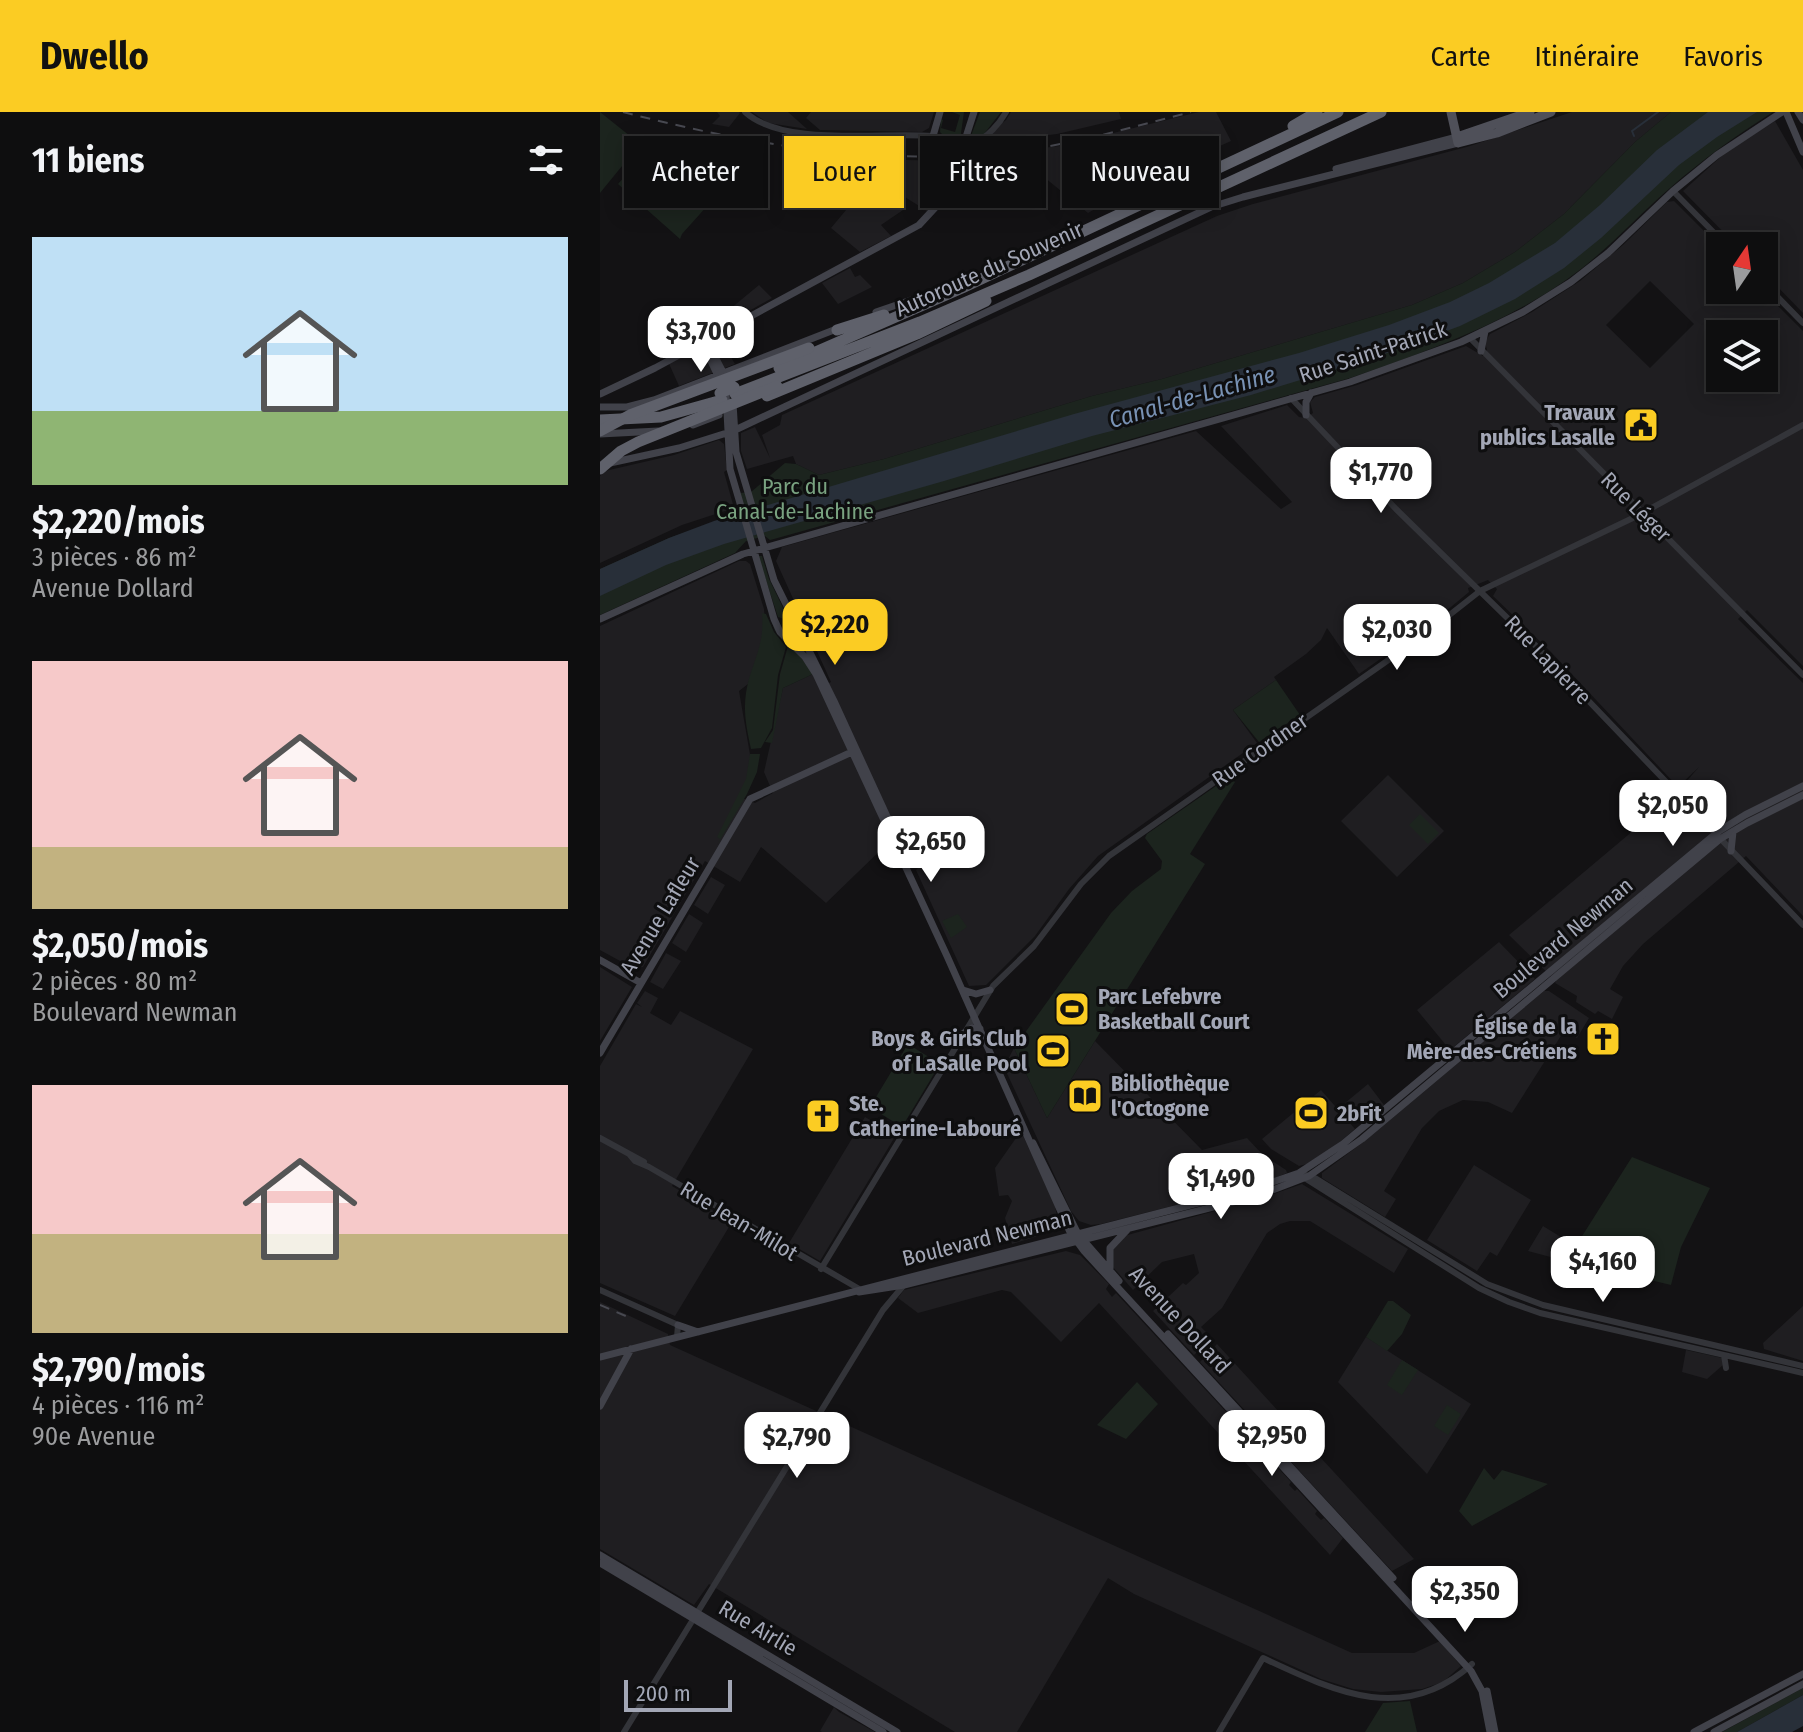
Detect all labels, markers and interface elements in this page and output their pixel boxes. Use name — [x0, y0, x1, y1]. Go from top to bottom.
text: Dwello — [40, 33, 149, 79]
text: Carte — [1431, 40, 1491, 73]
text: Itinéraire — [1535, 40, 1639, 73]
text: Favoris — [1683, 40, 1763, 73]
chip: Acheter — [624, 136, 768, 208]
chip: Louer — [784, 136, 904, 208]
chip: Filtres — [920, 136, 1046, 208]
chip: Nouveau — [1062, 136, 1219, 208]
icon: filters — [524, 138, 568, 182]
text: 11 biens — [32, 140, 144, 181]
street label: Autoroute du Souvenir — [891, 215, 1087, 322]
north arrow — [1706, 232, 1778, 304]
map controls — [1706, 232, 1778, 392]
icon: home — [228, 289, 372, 433]
pin: $3,700 — [636, 306, 766, 374]
street label: Rue Saint-Patrick — [1296, 315, 1451, 389]
text: $3,700 — [666, 316, 736, 347]
button: layers — [1706, 320, 1778, 392]
water label: Canal-de-Lachine — [1106, 360, 1278, 434]
place label: Travaux publics Lasalle — [1480, 399, 1616, 451]
public building icon: Travaux publics Lasalle — [1622, 406, 1660, 444]
pin: $1,770 — [1316, 447, 1446, 515]
text: $1,770 — [1348, 457, 1414, 488]
street label: Rue Léger — [1595, 466, 1677, 548]
park label: Parc du Canal-de-Lachine — [716, 473, 874, 525]
text: $2,220/mois — [32, 501, 205, 542]
text: 3 pièces · 86 m² — [32, 542, 197, 573]
text: Avenue Dollard — [32, 573, 194, 604]
pin: $2,220 — [770, 599, 900, 667]
pin: $2,030 — [1332, 604, 1462, 672]
text: $2,220 — [801, 609, 869, 640]
street label: Rue Lapierre — [1499, 610, 1597, 710]
text: $2,030 — [1362, 614, 1432, 645]
street label: Rue Cordner — [1207, 707, 1313, 793]
icon: home — [228, 713, 372, 857]
pin: $2,050 — [1608, 780, 1738, 848]
text: $2,050 — [1637, 790, 1709, 821]
pin: $2,650 — [866, 816, 996, 884]
text: $2,650 — [896, 826, 966, 857]
street label: Avenue Lafleur — [614, 852, 706, 980]
street label: Boulevard Newman — [1488, 872, 1638, 1004]
text: $2,050/mois — [32, 925, 208, 966]
text: 2 pièces · 80 m² — [32, 966, 197, 997]
place label: Parc Lefebvre Basketball Court — [1098, 983, 1250, 1035]
sports icon: Parc Lefebvre Basketball Court — [1053, 990, 1091, 1028]
text: Boulevard Newman — [32, 997, 237, 1028]
place label: Église de la Mère-des-Crétiens — [1407, 1013, 1577, 1065]
church icon: Église de la Mère-des-Crétiens — [1584, 1020, 1622, 1058]
place label: Boys & Girls Club of LaSalle Pool — [871, 1025, 1028, 1077]
sports icon: Boys & Girls Club of LaSalle Pool — [1034, 1032, 1072, 1070]
place label: Bibliothèque l'Octogone — [1111, 1070, 1229, 1122]
library icon: Bibliothèque l'Octogone — [1066, 1077, 1104, 1115]
place label: Ste. Catherine-Labouré — [849, 1090, 1021, 1142]
sports icon: 2bFit — [1292, 1094, 1330, 1132]
church icon: Ste. Catherine-Labouré — [804, 1097, 842, 1135]
place label: 2bFit — [1336, 1100, 1382, 1127]
icon: home — [228, 1137, 372, 1281]
pin: $1,490 — [1156, 1153, 1286, 1221]
text: $1,490 — [1187, 1163, 1255, 1194]
street label: Rue Jean-Milot — [675, 1175, 803, 1267]
street label: Boulevard Newman — [899, 1204, 1075, 1272]
pin: $4,160 — [1538, 1236, 1668, 1304]
text: $4,160 — [1569, 1246, 1637, 1277]
street label: Avenue Dollard — [1123, 1261, 1237, 1379]
text: $2,790/mois — [32, 1349, 205, 1390]
text: 4 pièces · 116 m² — [32, 1390, 204, 1421]
pin: $2,950 — [1207, 1410, 1337, 1478]
pin: $2,790 — [732, 1412, 862, 1480]
text: $2,950 — [1237, 1420, 1307, 1451]
text: 90e Avenue — [32, 1421, 155, 1452]
text: $2,790 — [762, 1422, 832, 1453]
pin: $2,350 — [1400, 1566, 1530, 1634]
text: $2,350 — [1430, 1576, 1500, 1607]
street label: Rue Airlie — [714, 1594, 802, 1662]
scale bar — [624, 1676, 732, 1712]
text: 200 m — [636, 1680, 691, 1707]

